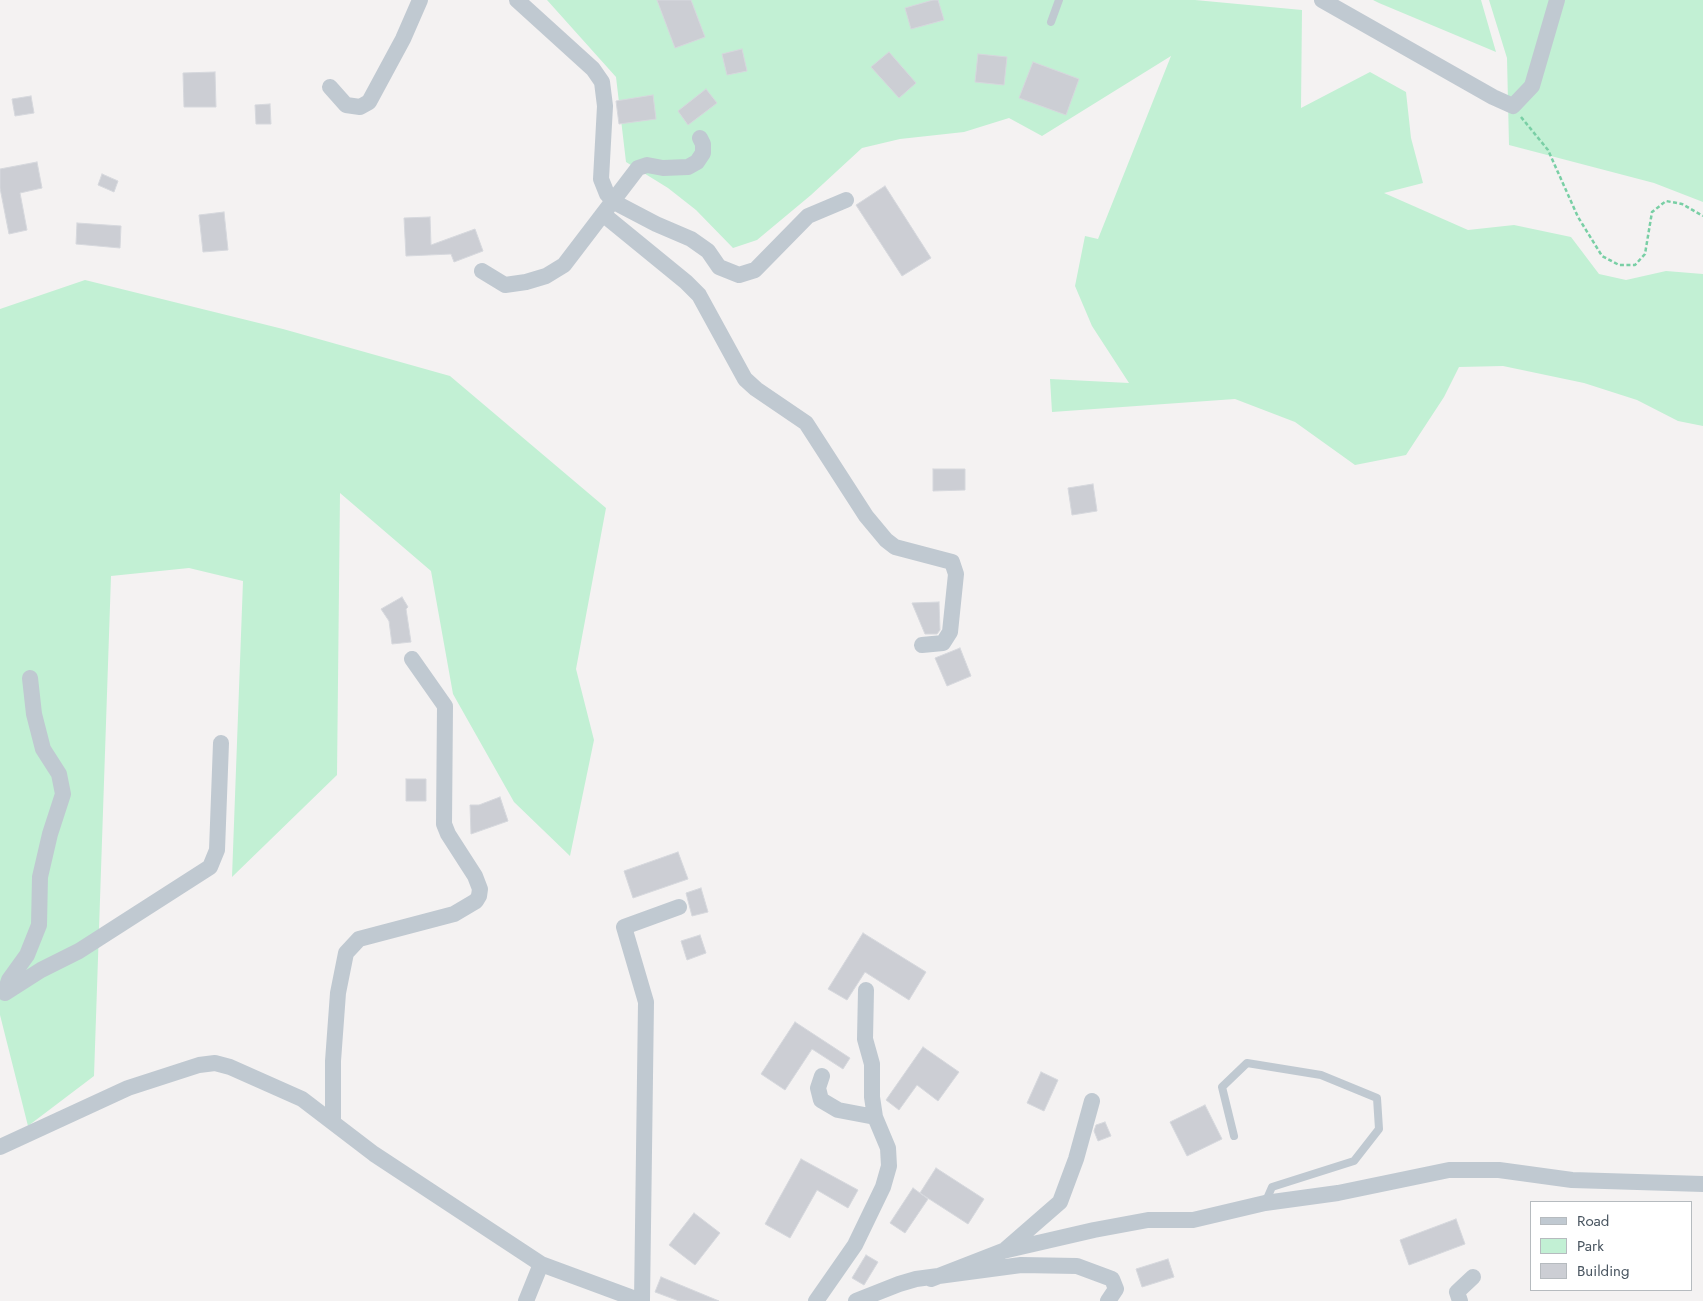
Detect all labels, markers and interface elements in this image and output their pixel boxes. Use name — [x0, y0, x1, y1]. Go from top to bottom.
legend — [1530, 1201, 1693, 1291]
text: Road — [1577, 1210, 1609, 1232]
text: Park — [1577, 1235, 1604, 1257]
text: Building — [1577, 1260, 1629, 1282]

